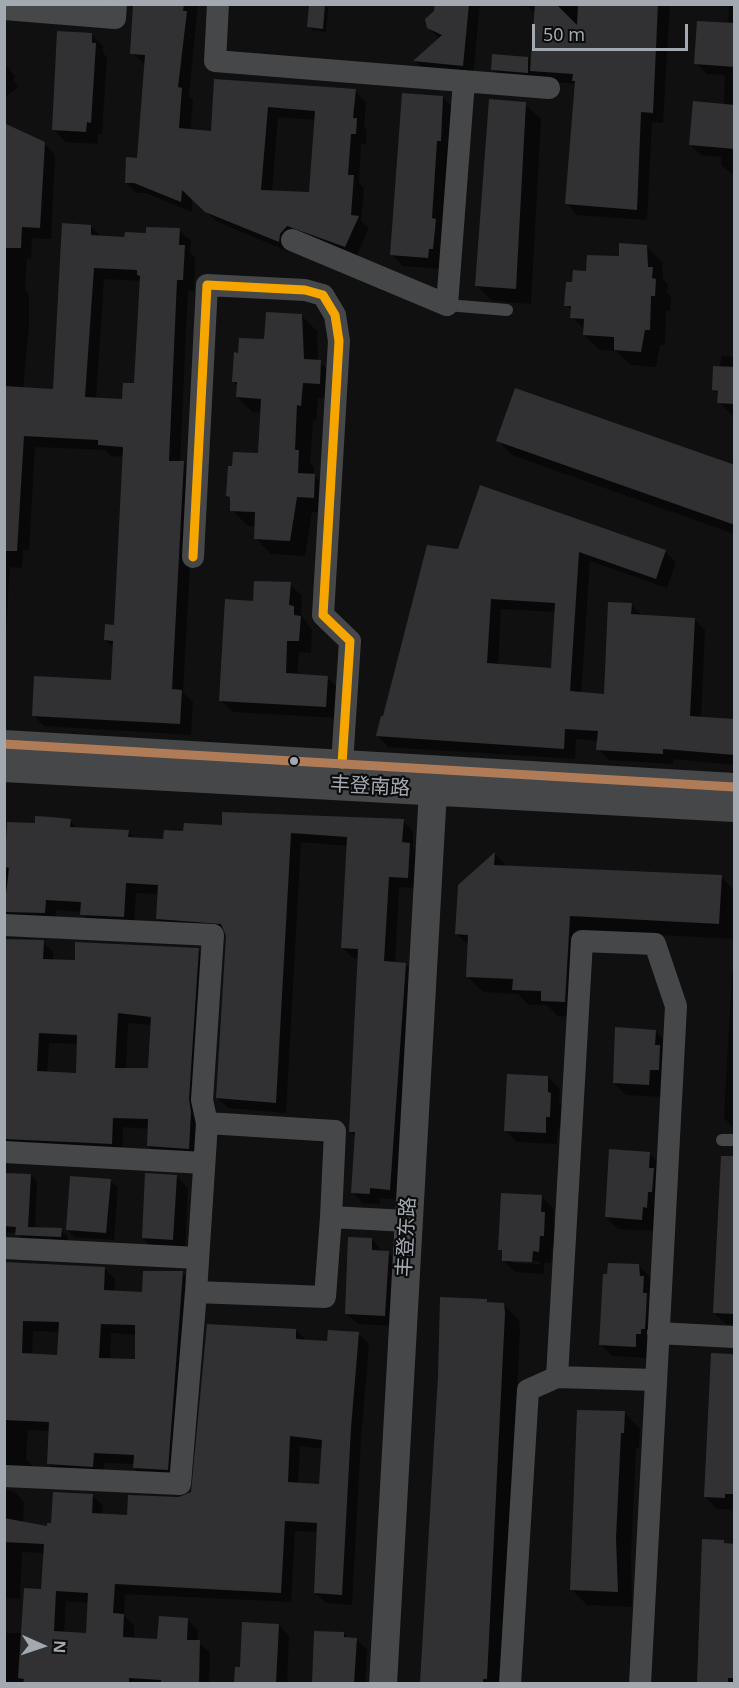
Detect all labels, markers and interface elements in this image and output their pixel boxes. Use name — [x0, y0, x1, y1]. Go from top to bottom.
scale bar — [535, 12, 691, 50]
text: 50 m — [543, 22, 585, 46]
unlabelled marker — [288, 755, 300, 767]
street label: 丰登南路 — [329, 773, 411, 801]
street label: 丰登东路 — [393, 1196, 421, 1278]
north arrow — [12, 1616, 72, 1676]
text: N — [49, 1640, 71, 1654]

